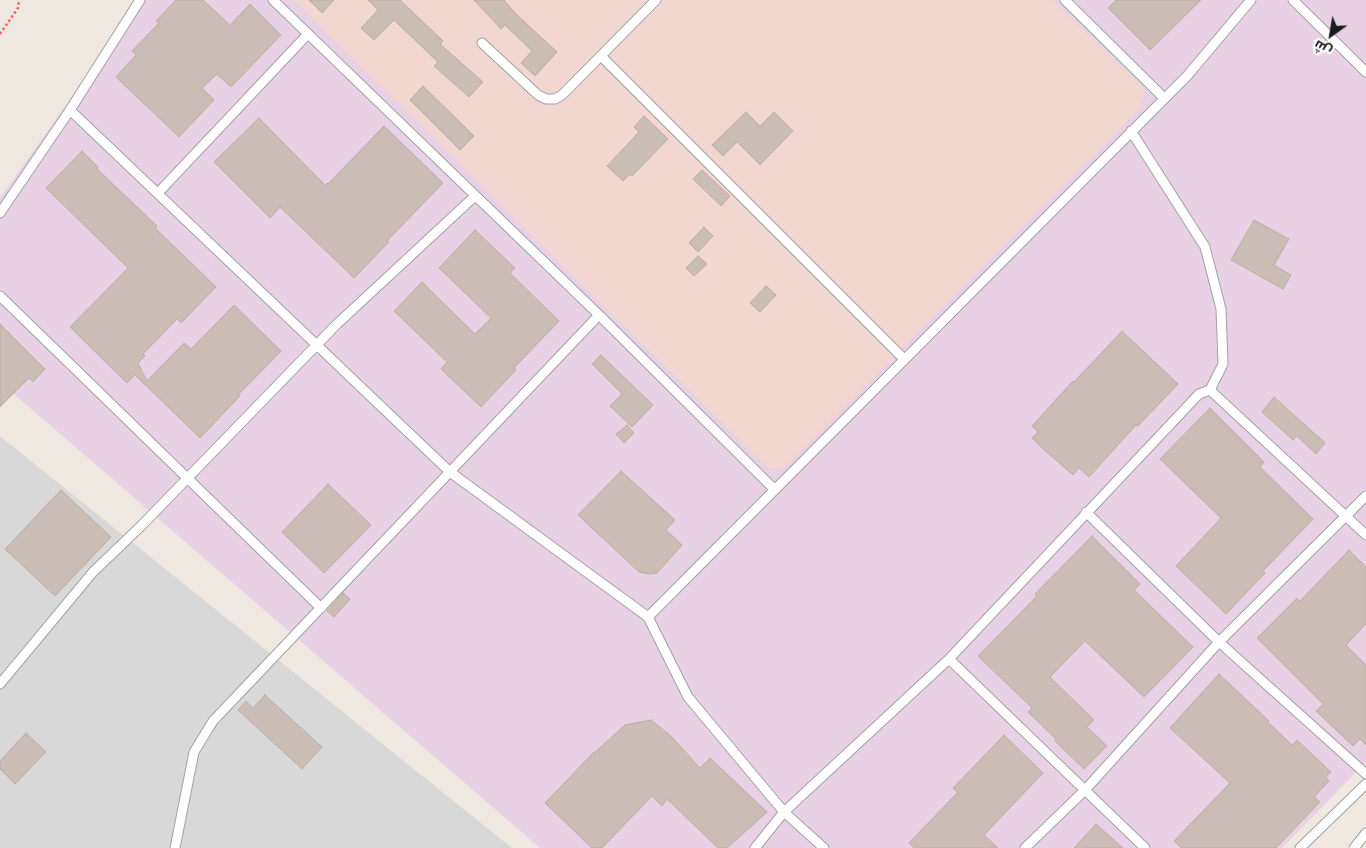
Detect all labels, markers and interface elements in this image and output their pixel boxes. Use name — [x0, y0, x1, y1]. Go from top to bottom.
north arrow — [1306, 10, 1356, 60]
text: ش — [1311, 36, 1335, 60]

